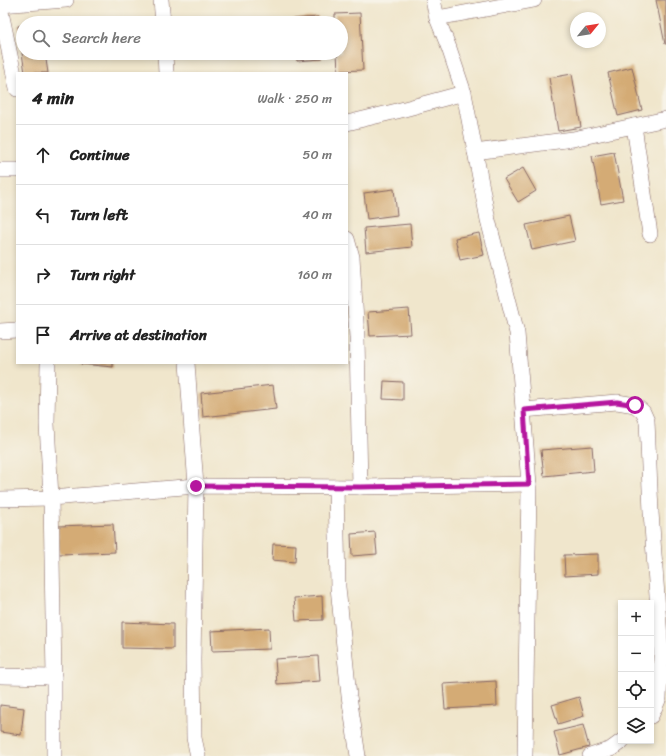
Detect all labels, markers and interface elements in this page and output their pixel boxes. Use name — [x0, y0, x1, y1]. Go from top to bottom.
north arrow — [570, 12, 606, 48]
search box — [16, 16, 348, 60]
text: Search here — [62, 25, 141, 51]
icon: search — [30, 27, 52, 49]
text: 4 min — [32, 83, 74, 113]
text: Walk · 250 m — [258, 87, 332, 110]
text: Continue — [70, 142, 130, 168]
text: 50 m — [302, 143, 332, 166]
icon: ahead — [32, 144, 54, 166]
text: Turn left — [70, 202, 128, 228]
text: 40 m — [302, 203, 332, 226]
icon: left — [32, 204, 54, 226]
text: Turn right — [70, 262, 135, 288]
text: 160 m — [297, 263, 332, 286]
icon: right — [32, 264, 54, 286]
text: Arrive at destination — [70, 322, 207, 348]
icon: arrive — [32, 324, 54, 346]
route start — [626, 396, 644, 414]
route end — [187, 477, 205, 495]
map controls — [618, 600, 654, 744]
button: + — [618, 600, 654, 636]
button: − — [618, 636, 654, 672]
button: locate — [618, 672, 654, 708]
button: layers — [618, 708, 654, 744]

